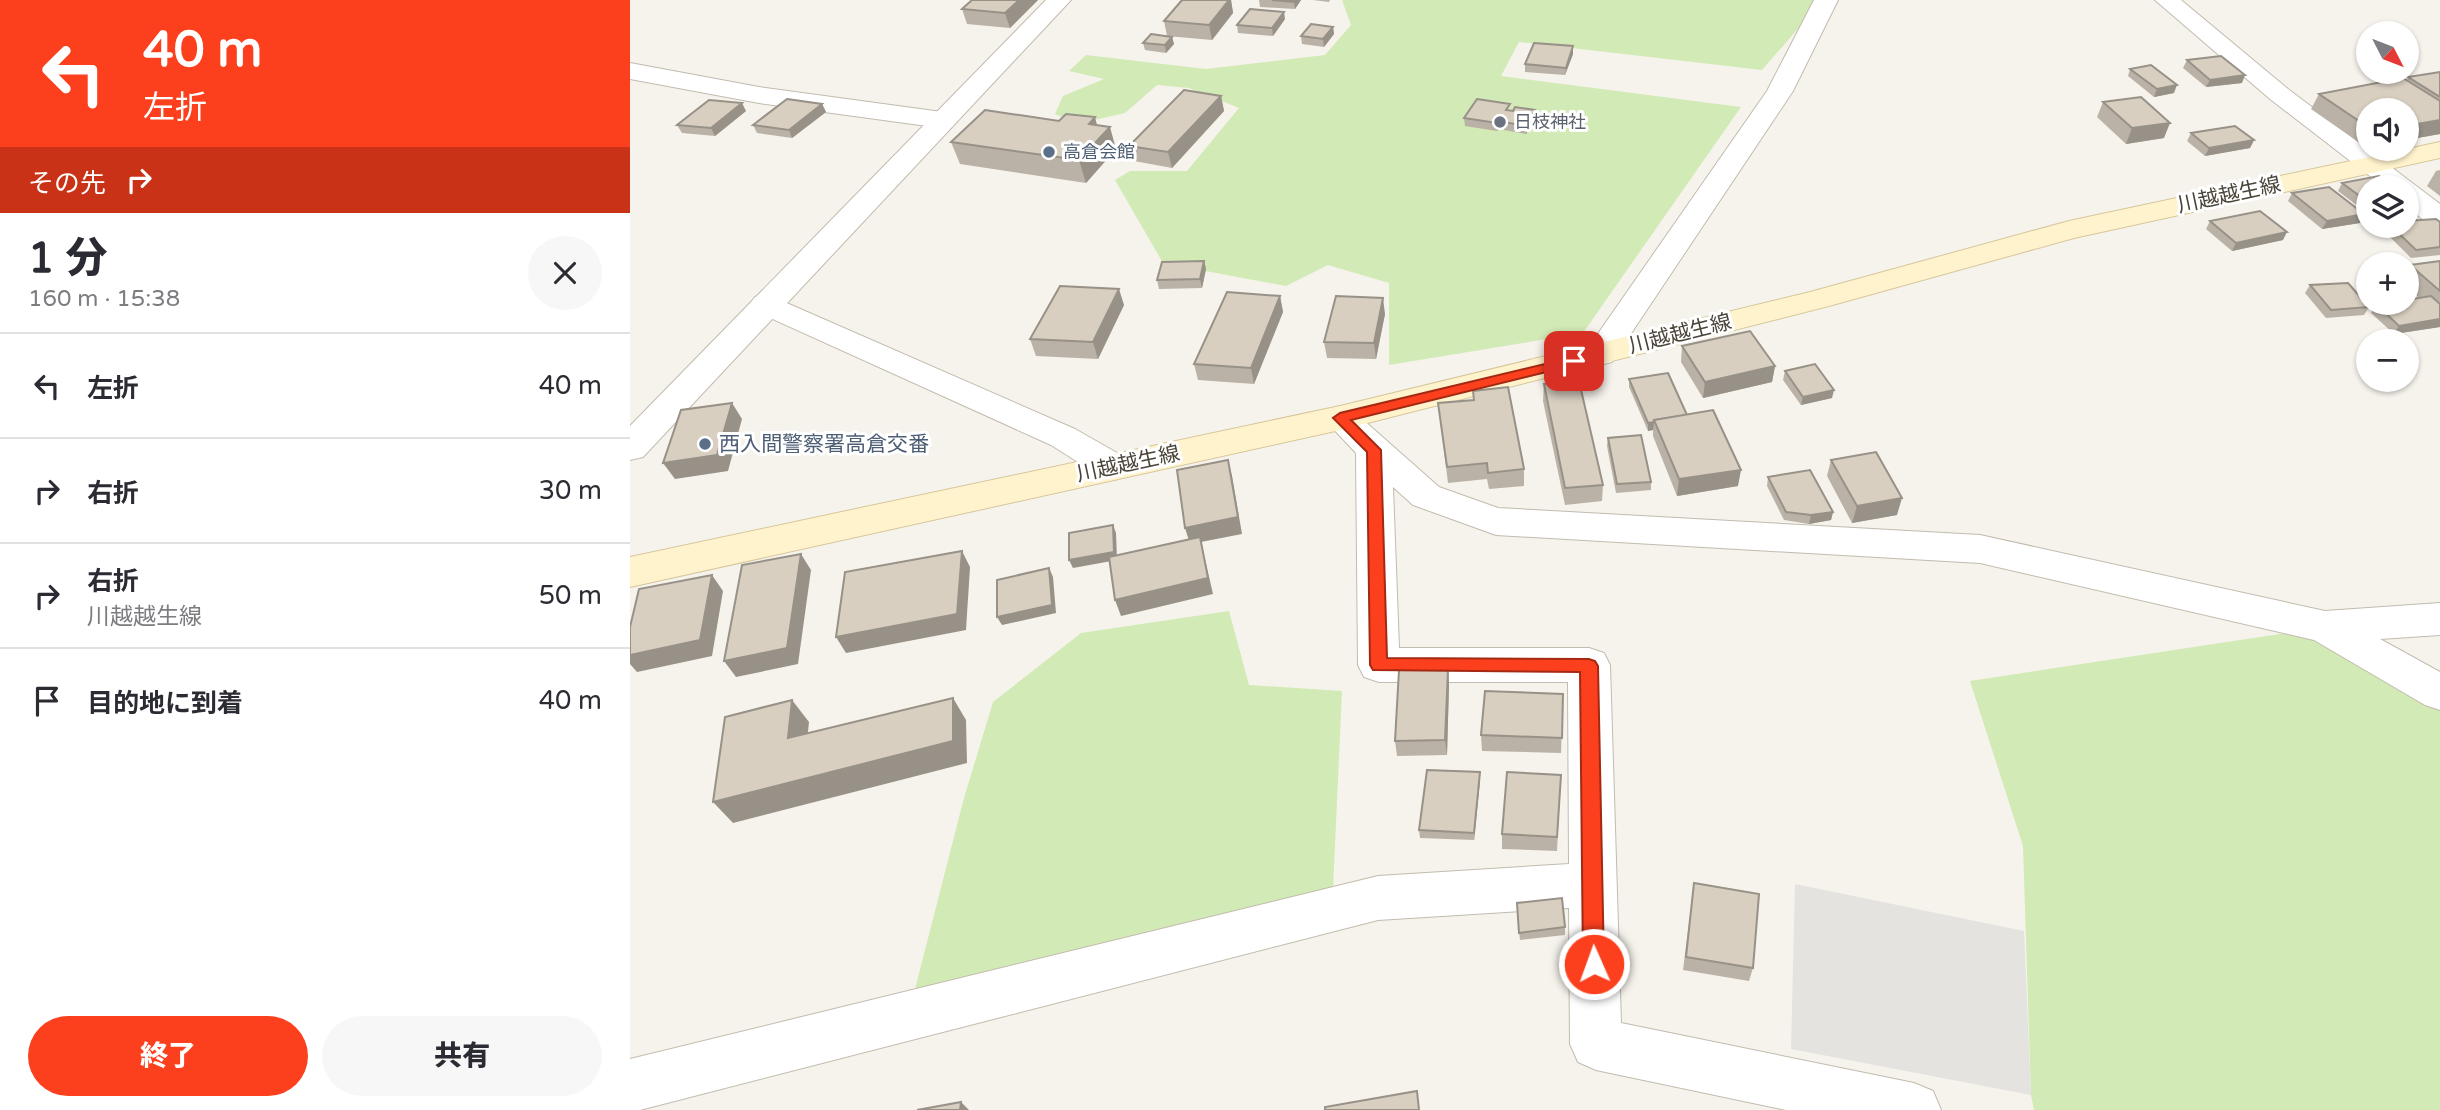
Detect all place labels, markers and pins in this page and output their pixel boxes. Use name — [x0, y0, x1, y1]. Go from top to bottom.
place label: 日枝神社 — [1514, 111, 1586, 133]
marker: 日枝神社 — [1492, 114, 1508, 130]
place label: 高倉会館 — [1063, 141, 1135, 163]
marker: 高倉会館 — [1041, 144, 1057, 160]
pin — [1544, 331, 1604, 391]
place label: 西入間警察署高倉交番 — [719, 432, 929, 457]
marker: 西入間警察署高倉交番 — [697, 436, 713, 452]

